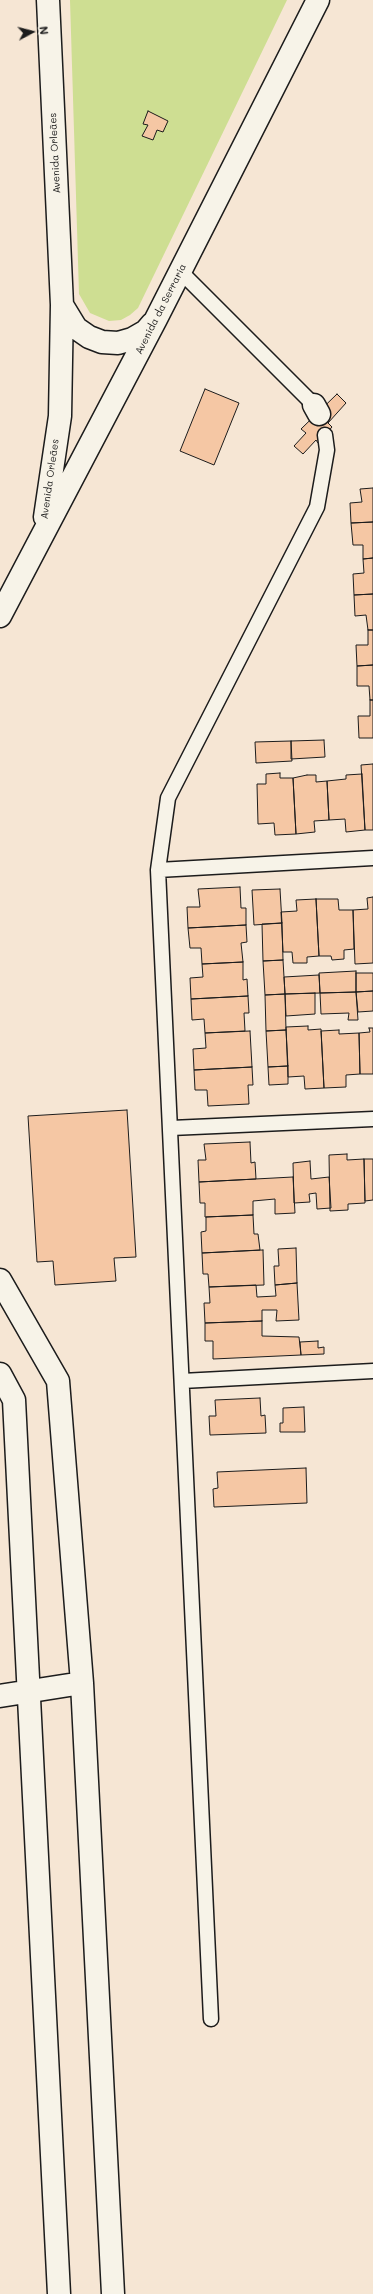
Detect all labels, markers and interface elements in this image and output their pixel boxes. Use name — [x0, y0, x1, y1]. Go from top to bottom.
north arrow — [12, 12, 52, 52]
text: N — [36, 25, 52, 36]
street label: Avenida Orleães — [47, 112, 63, 194]
street label: Avenida da Serraria — [133, 262, 189, 356]
street label: Avenida Orleães — [38, 438, 62, 520]

